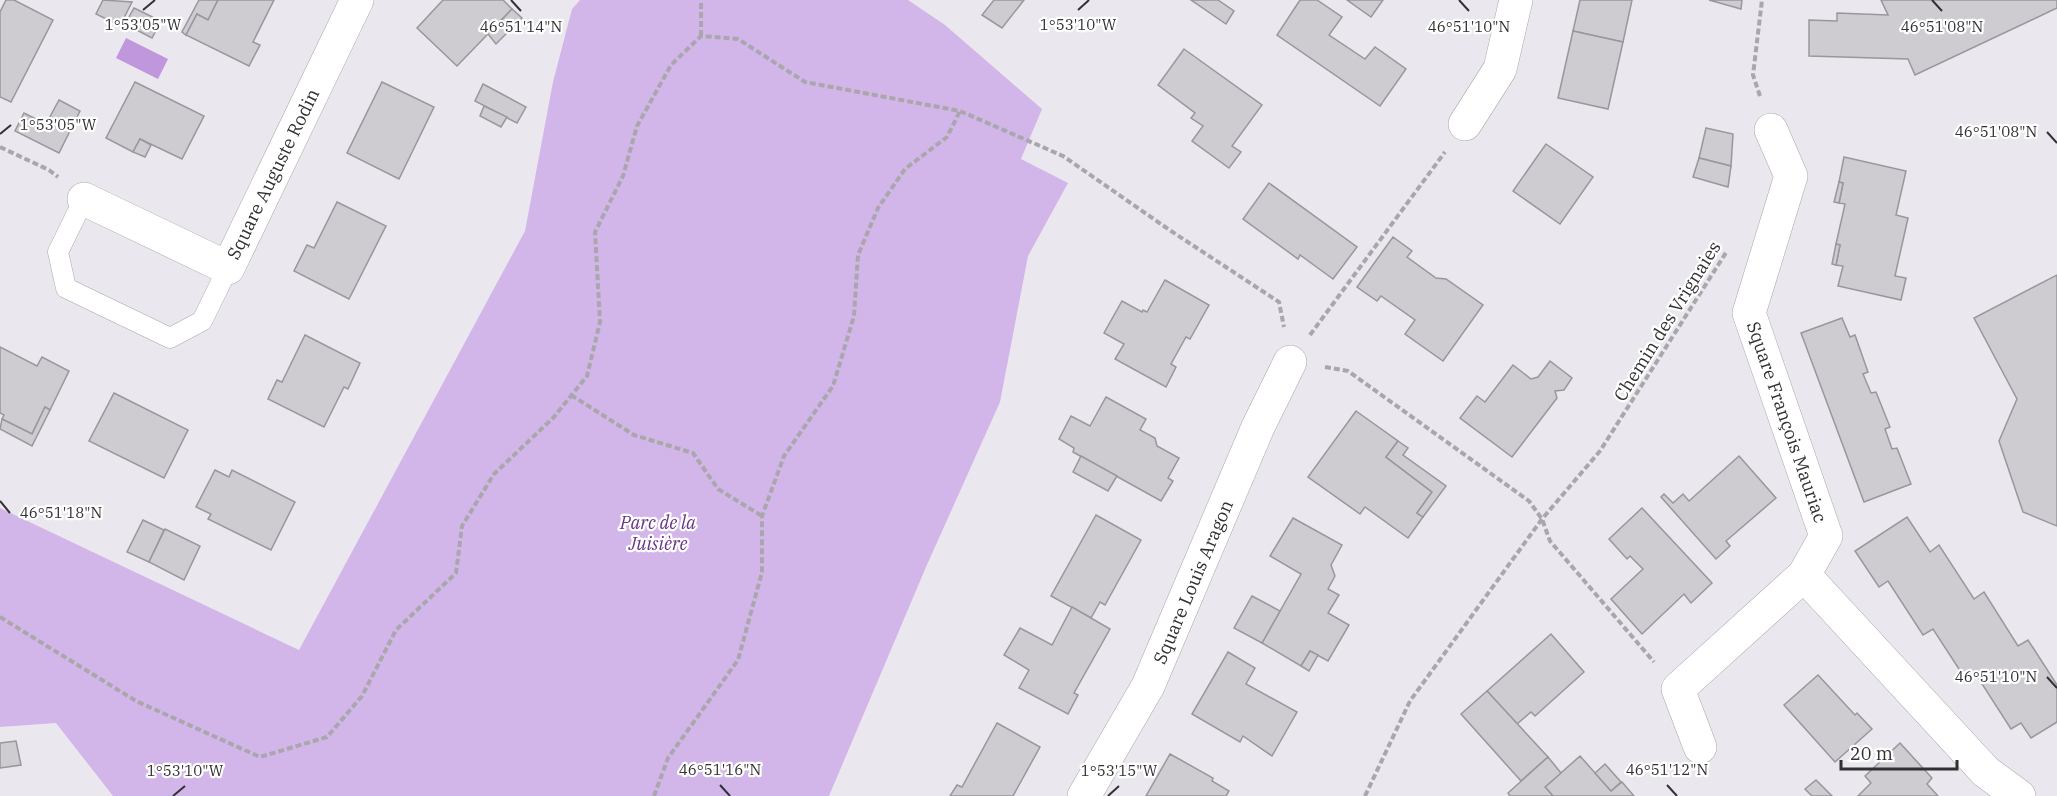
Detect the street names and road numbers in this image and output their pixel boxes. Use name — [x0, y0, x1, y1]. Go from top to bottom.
street label: Square Auguste Rodin — [222, 85, 324, 263]
street label: Chemin des Vrignaies — [1608, 237, 1726, 405]
street label: Square François Mauriac — [1742, 318, 1832, 526]
street label: Square Louis Aragon — [1148, 496, 1238, 668]

